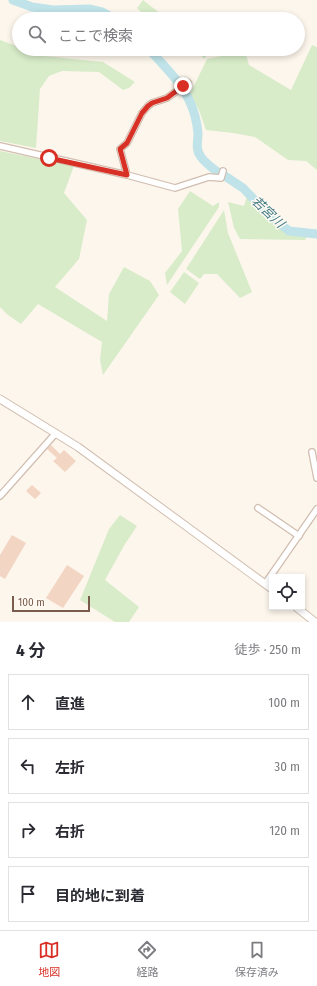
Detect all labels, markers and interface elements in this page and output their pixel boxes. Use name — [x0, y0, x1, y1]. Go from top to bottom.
search box — [12, 12, 305, 56]
icon: search — [26, 23, 48, 45]
text: ここで検索 — [58, 27, 133, 45]
route end — [174, 77, 192, 95]
route start — [40, 149, 58, 167]
water label: 若宮川 — [249, 193, 289, 232]
map controls — [269, 574, 305, 610]
button: locate — [269, 574, 305, 610]
scale bar — [12, 594, 90, 613]
text: 100 m — [18, 596, 45, 609]
text: 4 分 — [16, 640, 45, 661]
text: 徒歩 · 250 m — [235, 642, 301, 657]
icon: ahead — [17, 691, 39, 713]
text: 直進 — [55, 695, 85, 713]
text: 100 m — [268, 695, 300, 710]
icon: left — [17, 755, 39, 777]
text: 左折 — [55, 759, 85, 777]
text: 30 m — [274, 759, 300, 774]
icon: right — [17, 819, 39, 841]
text: 右折 — [55, 823, 85, 841]
text: 120 m — [269, 823, 300, 838]
icon: arrive — [17, 883, 39, 905]
text: 目的地に到着 — [55, 887, 145, 905]
tab: 地図 — [38, 939, 60, 979]
tab: 経路 — [136, 939, 158, 979]
tab: 保存済み — [235, 939, 279, 979]

